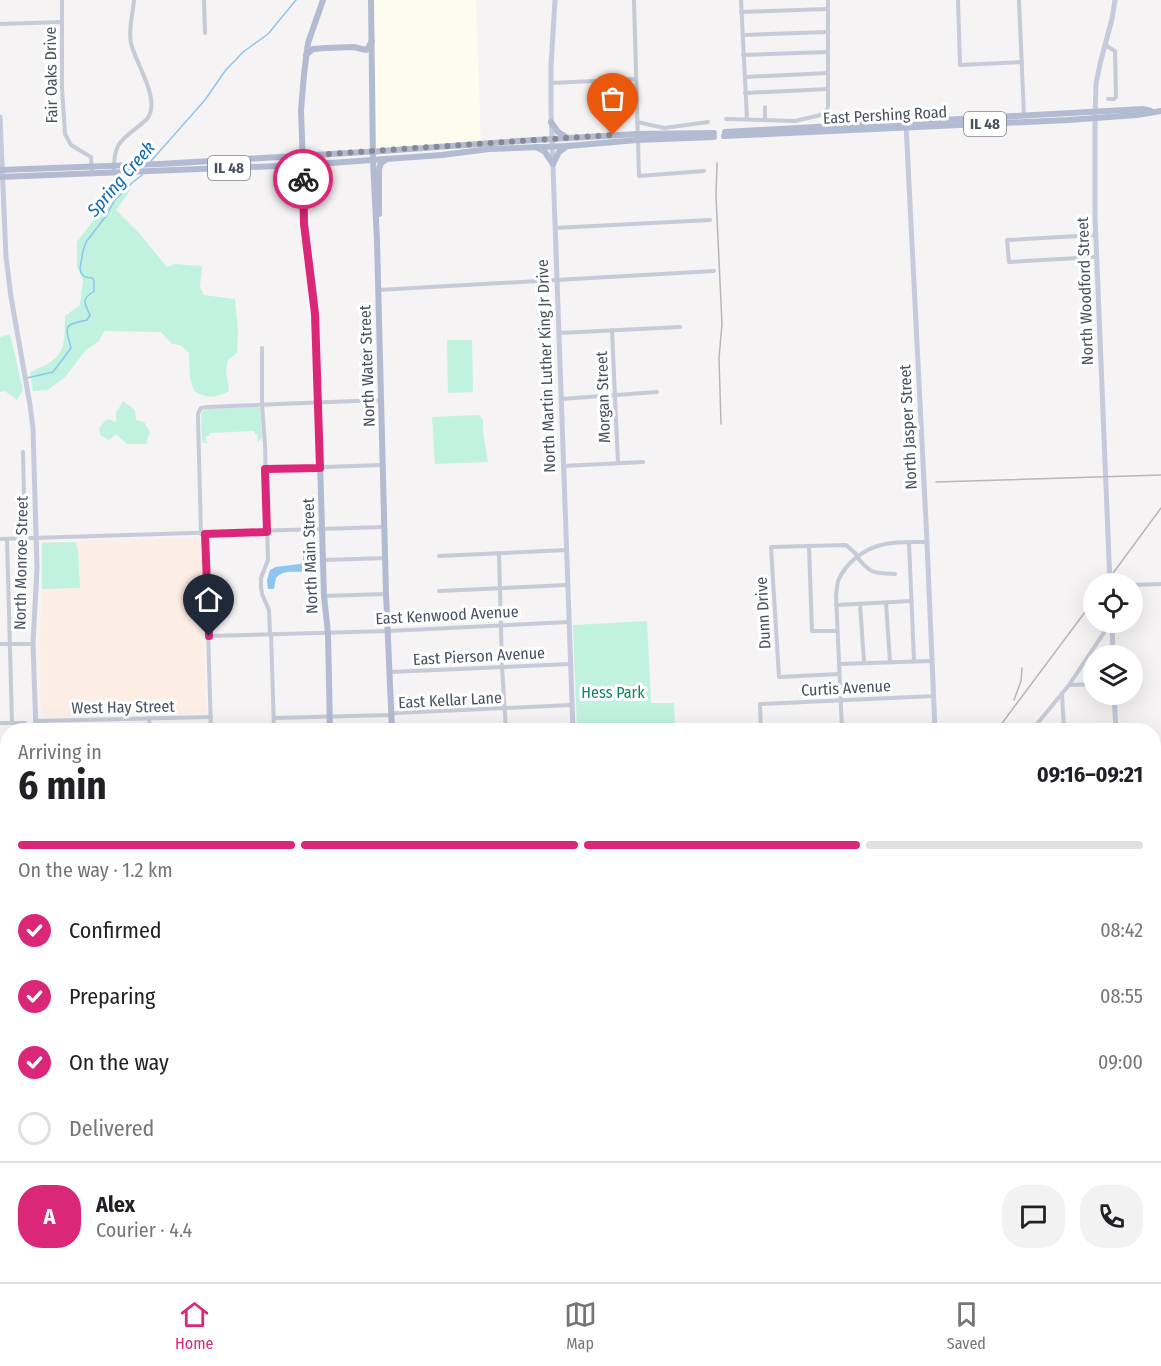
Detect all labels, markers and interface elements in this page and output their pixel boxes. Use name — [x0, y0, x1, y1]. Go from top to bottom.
street label: Fair Oaks Drive — [41, 26, 61, 124]
pin — [587, 73, 638, 135]
icon: bag — [596, 82, 629, 115]
street label: East Pershing Road — [822, 102, 948, 128]
road number: IL 48 — [964, 112, 1006, 136]
water label: Spring Creek — [82, 137, 160, 222]
courier — [273, 149, 333, 209]
road number: IL 48 — [208, 156, 250, 180]
icon: bike — [287, 163, 320, 196]
street label: North Woodford Street — [1073, 216, 1097, 365]
street label: North Martin Luther King Jr Drive — [533, 259, 559, 473]
street label: North Water Street — [355, 304, 379, 427]
street label: Morgan Street — [592, 350, 614, 443]
street label: North Jasper Street — [895, 363, 921, 490]
street label: North Monroe Street — [10, 495, 32, 630]
street label: North Main Street — [298, 497, 322, 614]
map controls — [1083, 573, 1143, 705]
button: locate — [1083, 573, 1143, 633]
pin — [183, 574, 234, 636]
street label: Dunn Drive — [752, 576, 774, 650]
icon: home — [192, 583, 225, 616]
street label: East Kenwood Avenue — [375, 602, 519, 628]
street label: East Pierson Avenue — [413, 643, 546, 669]
button: layers — [1083, 645, 1143, 705]
street label: Curtis Avenue — [801, 676, 891, 700]
park label: Hess Park — [581, 683, 645, 702]
street label: East Kellar Lane — [398, 688, 502, 712]
street label: West Hay Street — [71, 697, 175, 717]
text: Arriving in — [18, 740, 102, 764]
text: 09:16–09:21 — [1037, 761, 1143, 788]
text: 6 min — [18, 763, 107, 809]
text: On the way · 1.2 km — [18, 858, 173, 882]
icon: check — [18, 914, 51, 947]
text: Confirmed — [69, 917, 162, 944]
text: 08:42 — [1100, 918, 1143, 942]
icon: check — [18, 980, 51, 1013]
text: Preparing — [69, 983, 155, 1010]
text: 08:55 — [1100, 984, 1143, 1008]
icon: check — [18, 1046, 51, 1079]
text: On the way — [69, 1049, 169, 1076]
text: 09:00 — [1098, 1050, 1143, 1074]
text: Delivered — [69, 1115, 154, 1142]
button: chat — [1002, 1185, 1065, 1248]
button: phone — [1080, 1185, 1143, 1248]
text: Alex — [96, 1191, 135, 1218]
text: A — [44, 1203, 55, 1230]
text: Courier · 4.4 — [96, 1218, 192, 1242]
tab: Home — [175, 1298, 213, 1353]
tab: Map — [564, 1298, 597, 1353]
tab: Saved — [947, 1298, 986, 1353]

